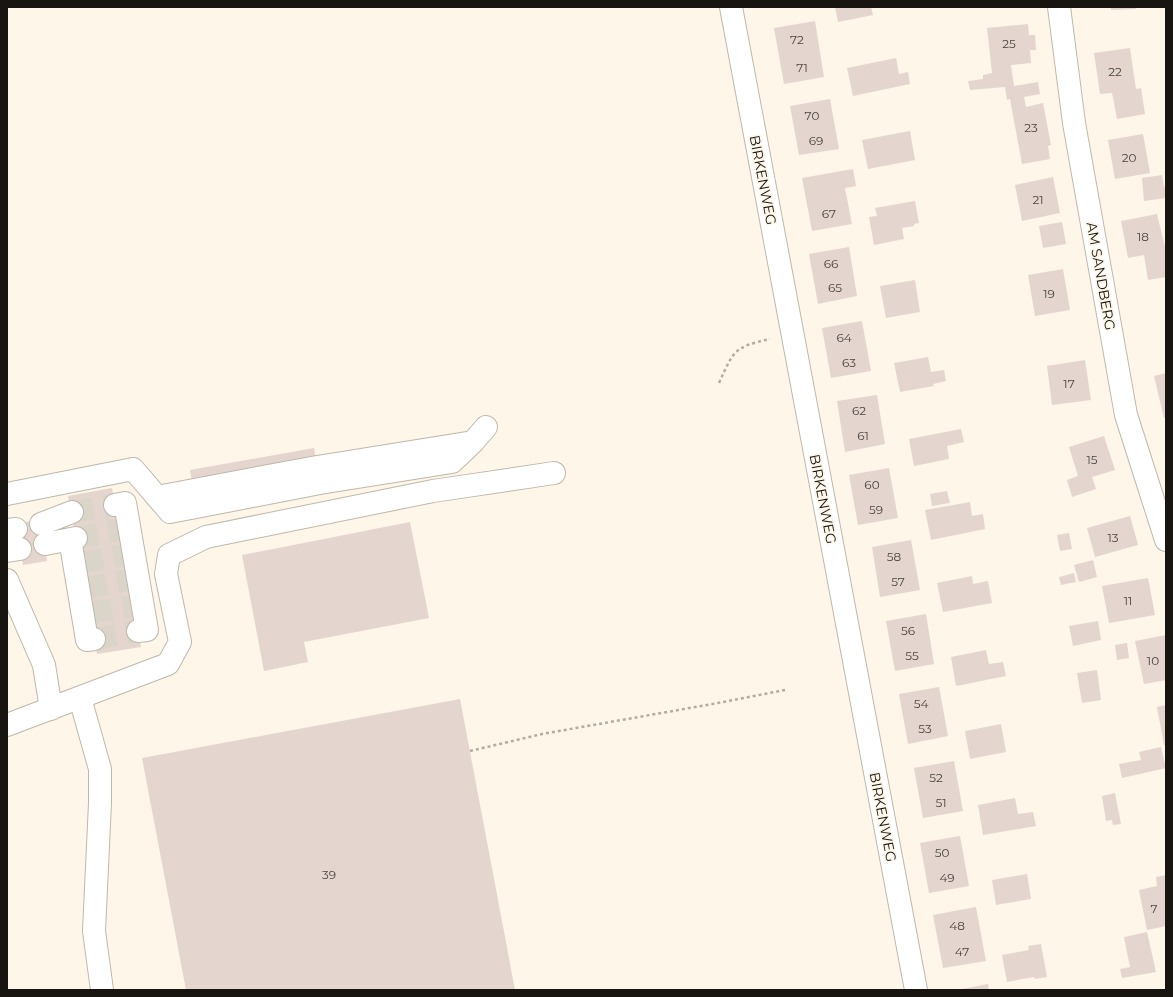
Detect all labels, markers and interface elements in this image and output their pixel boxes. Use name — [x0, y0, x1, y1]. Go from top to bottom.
house number: 72 — [790, 32, 804, 47]
house number: 25 — [1002, 36, 1016, 51]
house number: 71 — [796, 60, 808, 75]
house number: 22 — [1108, 64, 1122, 79]
house number: 70 — [805, 108, 819, 123]
house number: 23 — [1024, 120, 1038, 135]
house number: 69 — [809, 133, 823, 148]
street label: BIRKENWEG — [745, 134, 781, 226]
house number: 20 — [1122, 150, 1136, 165]
house number: 21 — [1032, 192, 1044, 207]
house number: 67 — [822, 206, 836, 221]
street label: AM SANDBERG — [1083, 220, 1119, 332]
house number: 18 — [1137, 229, 1149, 244]
house number: 66 — [824, 256, 838, 271]
house number: 65 — [828, 280, 842, 295]
house number: 19 — [1043, 286, 1055, 301]
house number: 64 — [836, 330, 852, 345]
house number: 63 — [842, 355, 856, 370]
house number: 17 — [1063, 376, 1075, 391]
house number: 62 — [852, 403, 866, 418]
house number: 61 — [857, 428, 869, 443]
house number: 15 — [1086, 452, 1098, 467]
street label: BIRKENWEG — [805, 453, 841, 545]
house number: 60 — [864, 477, 880, 492]
house number: 59 — [869, 502, 883, 517]
house number: 13 — [1107, 530, 1119, 545]
house number: 58 — [887, 549, 902, 564]
house number: 57 — [891, 574, 905, 589]
house number: 11 — [1124, 593, 1132, 608]
house number: 56 — [901, 623, 915, 638]
house number: 55 — [905, 648, 919, 663]
house number: 10 — [1147, 653, 1159, 668]
house number: 54 — [914, 696, 928, 711]
house number: 53 — [918, 721, 932, 736]
house number: 52 — [929, 770, 943, 785]
street label: BIRKENWEG — [865, 771, 901, 863]
house number: 51 — [935, 795, 947, 810]
house number: 50 — [935, 845, 949, 860]
house number: 39 — [322, 867, 336, 882]
house number: 49 — [939, 870, 955, 885]
house number: 7 — [1150, 901, 1158, 916]
house number: 48 — [949, 918, 965, 933]
house number: 47 — [955, 944, 969, 959]

